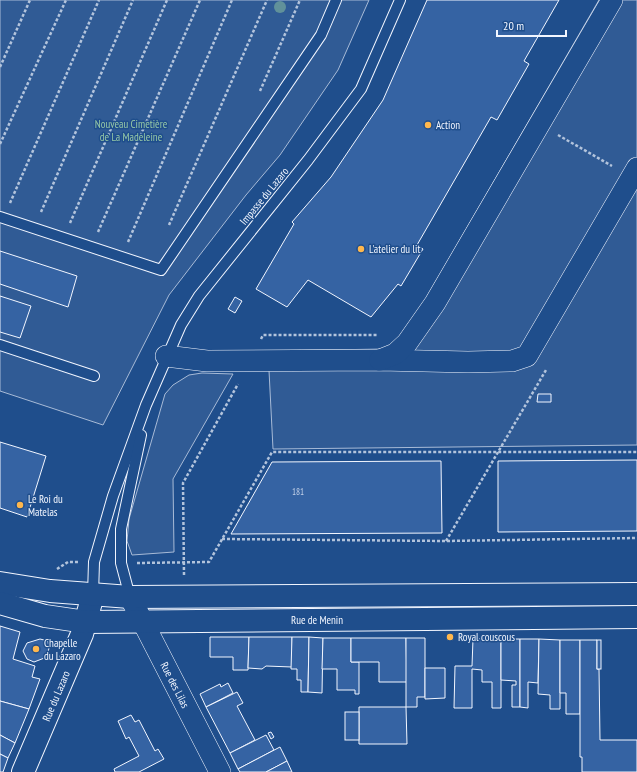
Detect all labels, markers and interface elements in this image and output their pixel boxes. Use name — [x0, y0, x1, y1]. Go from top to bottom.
scale bar — [497, 12, 566, 38]
text: 20 m — [503, 18, 524, 33]
park label: Nouveau Cimetière de La Madeleine — [95, 117, 168, 144]
place label: Action — [436, 118, 460, 132]
marker: Action — [423, 120, 433, 130]
street label: Impasse du Lazaro — [237, 164, 292, 228]
place label: L'atelier du lit — [369, 242, 420, 256]
marker: L'atelier du lit — [356, 244, 366, 254]
house number: 181 — [292, 486, 304, 497]
place label: Le Roi du Matelas — [28, 492, 63, 519]
marker: Le Roi du Matelas — [15, 500, 25, 510]
street label: Rue de Menin — [291, 613, 343, 627]
place label: Royal couscous — [458, 630, 515, 644]
marker: Royal couscous — [445, 632, 455, 642]
place label: Chapelle du Lazaro — [44, 636, 81, 663]
marker: Chapelle du Lazaro — [31, 644, 41, 654]
street label: Rue des Lilas — [157, 660, 193, 711]
street label: Rue du Lazaro — [39, 668, 73, 723]

